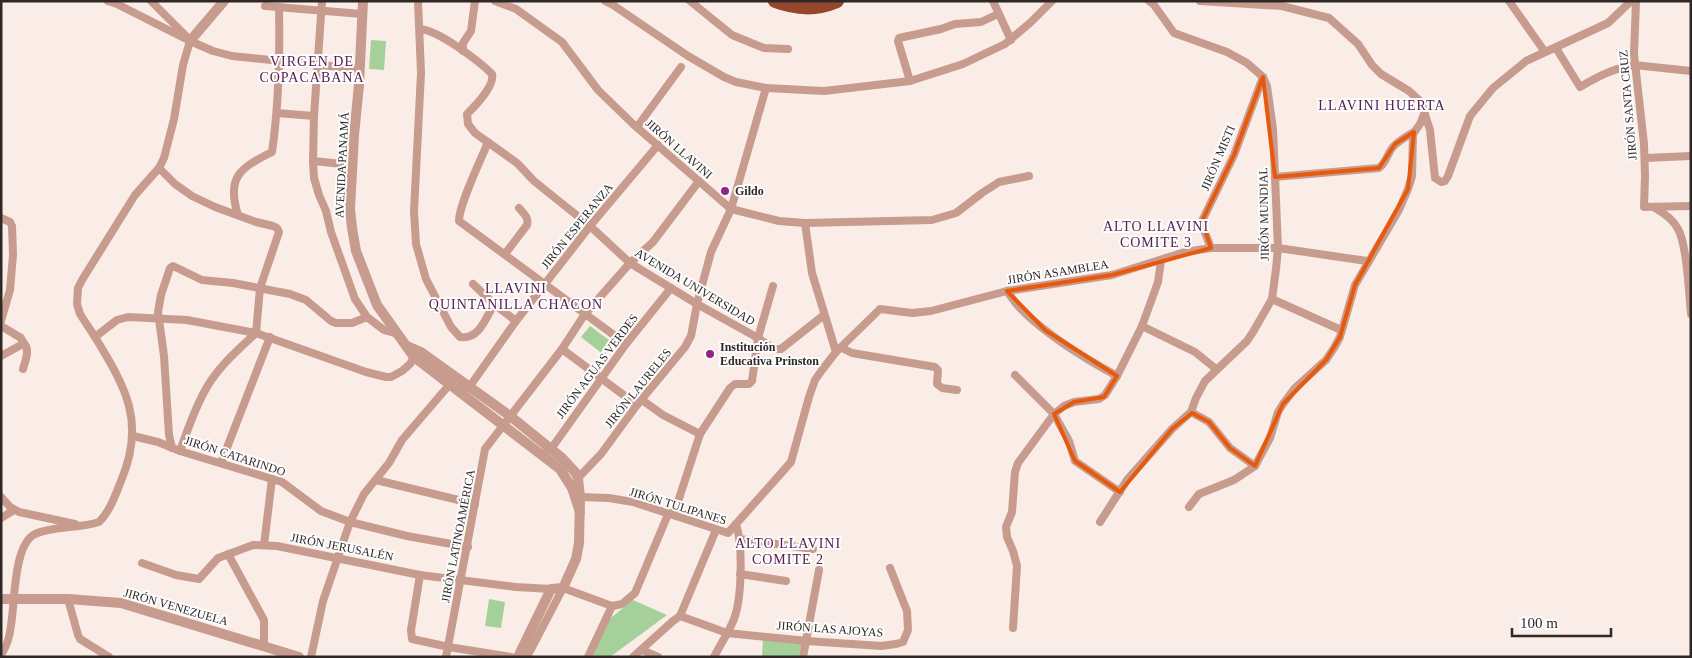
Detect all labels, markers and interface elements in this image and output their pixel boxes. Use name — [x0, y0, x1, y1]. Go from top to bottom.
street label: JIRÓN SANTA CRUZ — [1616, 49, 1640, 161]
district label: VIRGEN DE COPACABANA — [259, 54, 365, 85]
district label: LLAVINI HUERTA — [1318, 98, 1446, 113]
street label: AVENIDA PANAMÁ — [332, 111, 352, 218]
street label: JIRÓN LLAVINI — [643, 116, 715, 182]
street label: JIRÓN MISTI — [1198, 123, 1238, 193]
street label: JIRÓN MUNDIAL — [1256, 167, 1272, 261]
street label: JIRÓN ESPERANZA — [538, 180, 616, 272]
place label: Gildo — [735, 184, 764, 198]
marker: Gildo — [719, 185, 731, 197]
district label: ALTO LLAVINI COMITE 3 — [1103, 219, 1209, 250]
street label: AVENIDA UNIVERSIDAD — [632, 246, 758, 329]
street label: JIRÓN ASAMBLEA — [1006, 257, 1110, 287]
district label: LLAVINI QUINTANILLA CHACON — [429, 281, 603, 312]
street label: JIRÓN AGUAS VERDES — [553, 311, 641, 421]
place label: Institución Educativa Prinston — [720, 340, 819, 368]
street label: JIRÓN LAURELES — [602, 345, 674, 431]
marker: Institución Educativa Prinston — [704, 348, 716, 360]
street label: JIRÓN CATARINDO — [183, 433, 288, 479]
street label: JIRÓN LATINOAMÉRICA — [438, 468, 478, 604]
street label: JIRÓN TULIPANES — [628, 485, 728, 527]
street label: JIRÓN JERUSALÉN — [289, 530, 395, 564]
district label: ALTO LLAVINI COMITE 2 — [735, 536, 841, 567]
street label: JIRÓN VENEZUELA — [122, 585, 230, 629]
scale bar — [1512, 606, 1611, 638]
text: 100 m — [1520, 615, 1558, 631]
street label: JIRÓN LAS AJOYAS — [776, 618, 884, 640]

